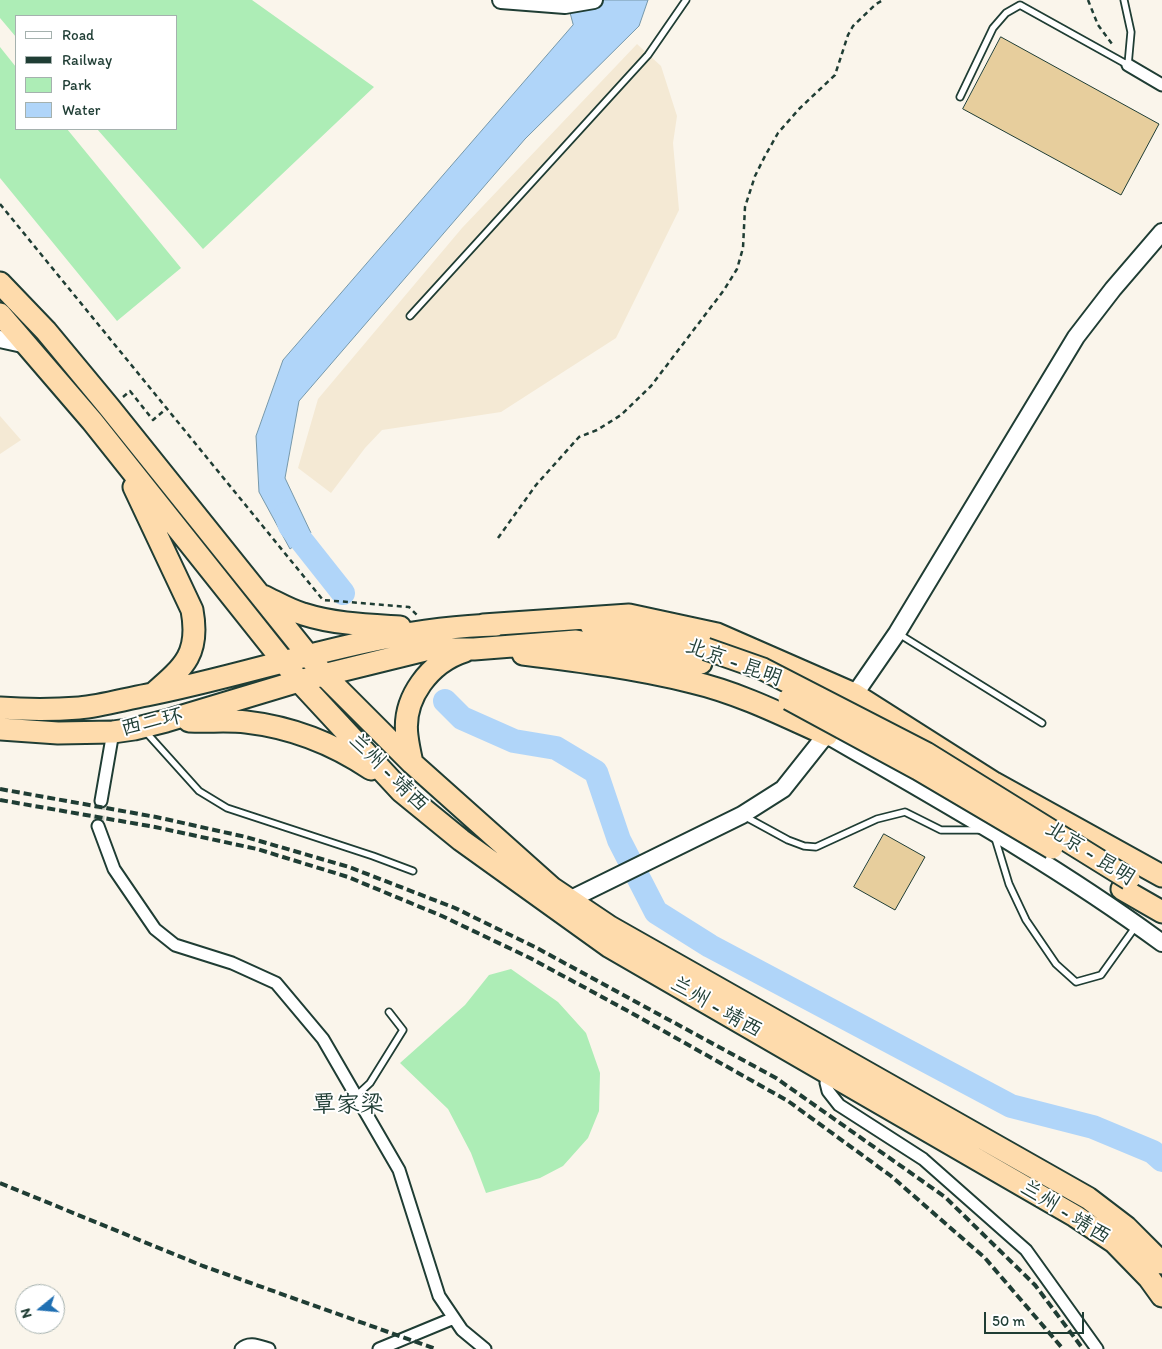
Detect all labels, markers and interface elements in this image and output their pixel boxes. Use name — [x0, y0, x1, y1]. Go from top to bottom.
legend — [15, 15, 178, 130]
text: Road — [62, 26, 94, 44]
text: Railway — [62, 51, 112, 69]
text: Park — [62, 76, 92, 94]
text: Water — [62, 101, 100, 119]
street label: 北京 - 昆明 — [682, 634, 786, 692]
street label: 西二环 — [118, 704, 186, 742]
street label: 兰州 - 靖西 — [343, 728, 433, 818]
street label: 北京 - 昆明 — [1040, 816, 1140, 892]
street label: 兰州 - 靖西 — [666, 972, 766, 1044]
district label: 覃家梁 — [312, 1092, 384, 1120]
street label: 兰州 - 靖西 — [1015, 1175, 1115, 1251]
north arrow — [15, 1284, 65, 1334]
scale bar — [987, 1302, 1087, 1334]
text: N — [17, 1306, 36, 1320]
text: 50 m — [992, 1312, 1025, 1330]

